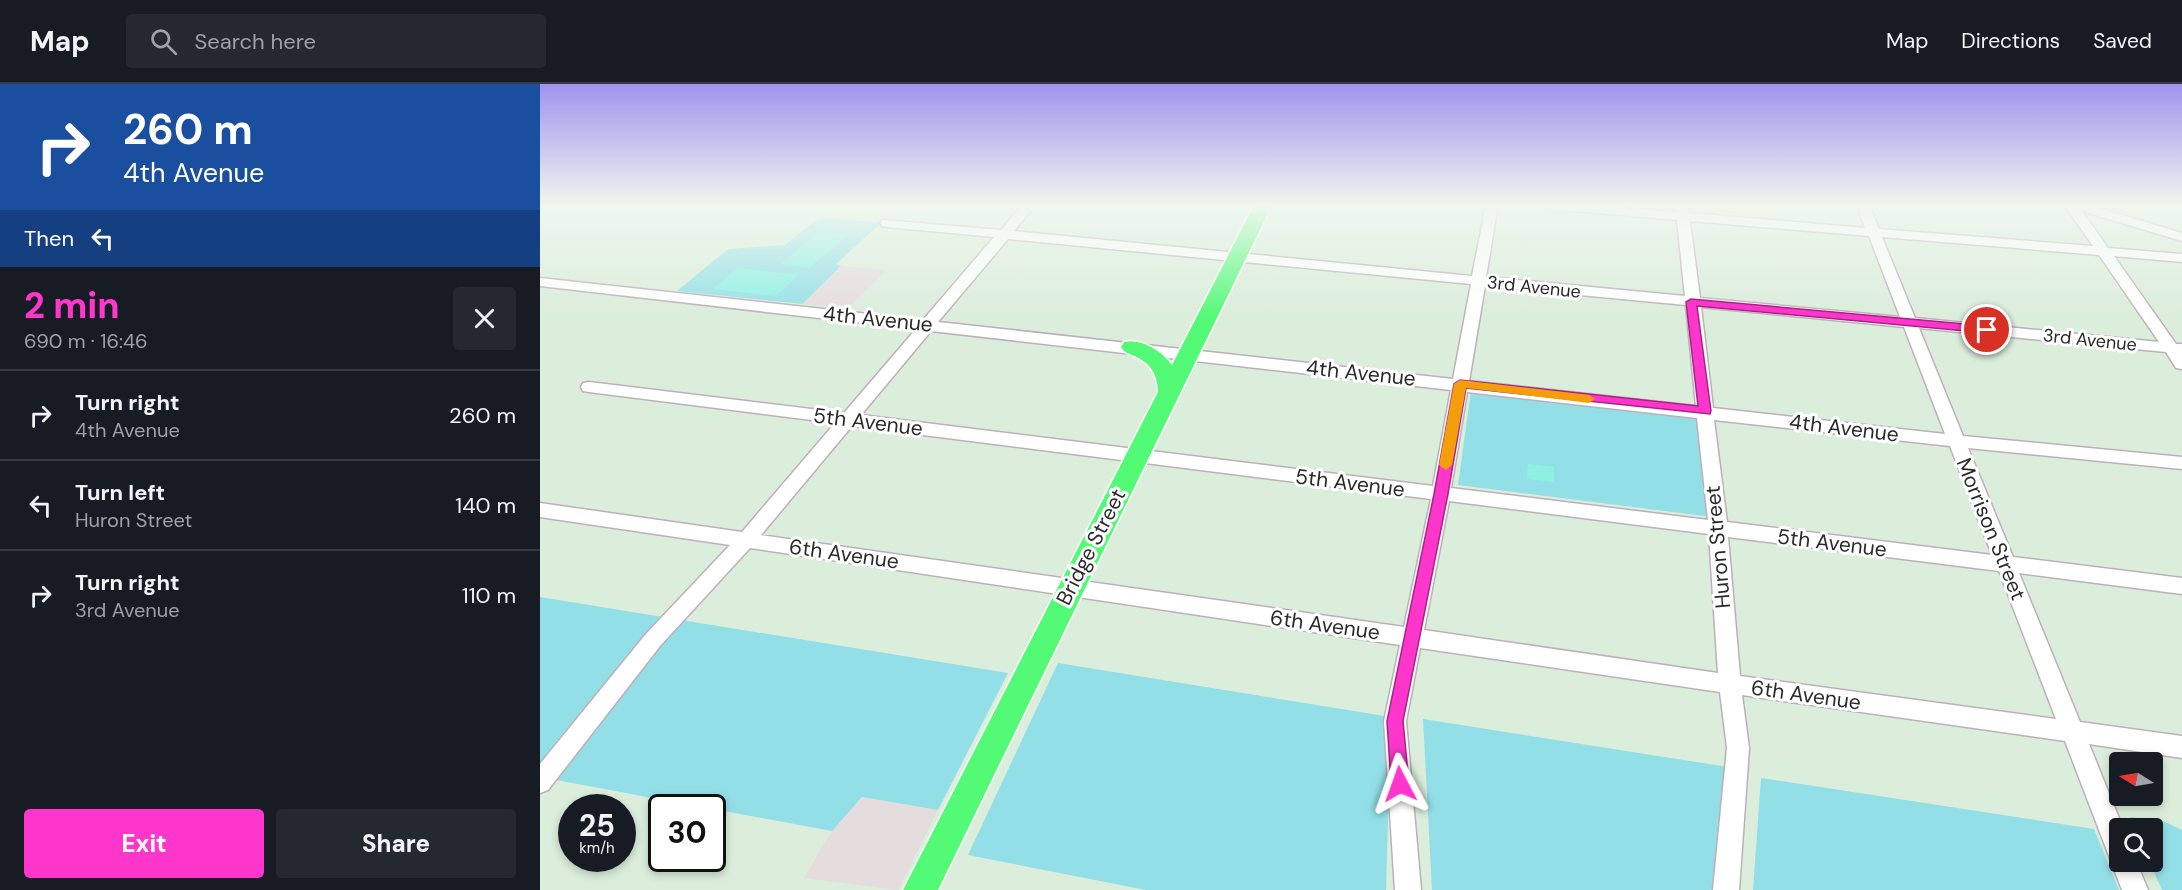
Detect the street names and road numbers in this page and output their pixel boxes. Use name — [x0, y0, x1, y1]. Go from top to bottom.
street label: 3rd Avenue — [1486, 270, 1582, 304]
street label: 4th Avenue — [822, 299, 934, 339]
street label: 3rd Avenue — [2042, 323, 2138, 357]
street label: 4th Avenue — [1305, 353, 1417, 393]
street label: 5th Avenue — [812, 401, 924, 443]
street label: 4th Avenue — [1788, 407, 1900, 449]
street label: Morrison Street — [1950, 454, 2032, 604]
street label: 5th Avenue — [1294, 462, 1406, 504]
street label: Bridge Street — [1050, 484, 1132, 610]
street label: Huron Street — [1699, 484, 1737, 610]
street label: 5th Avenue — [1776, 522, 1888, 564]
street label: 6th Avenue — [787, 532, 901, 576]
street label: 6th Avenue — [1268, 603, 1382, 647]
street label: 6th Avenue — [1749, 673, 1863, 717]

